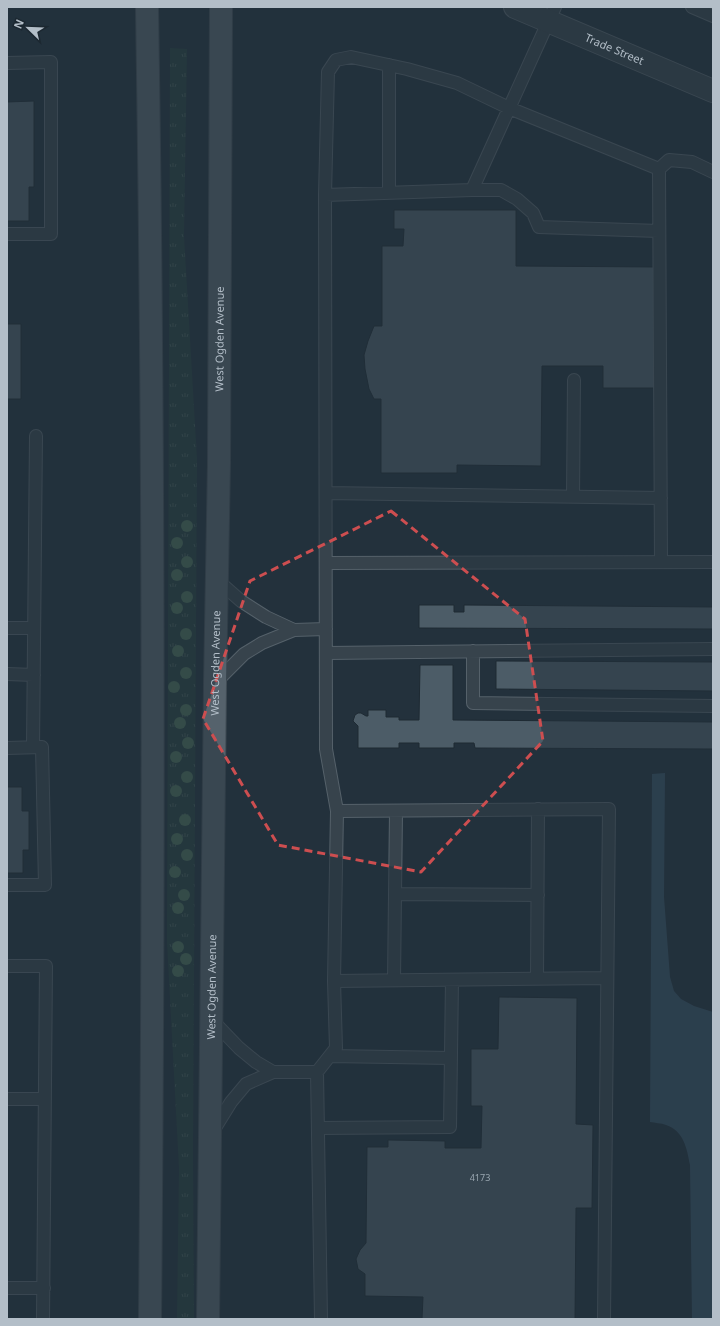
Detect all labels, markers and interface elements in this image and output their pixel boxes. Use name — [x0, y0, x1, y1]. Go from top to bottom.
north arrow — [8, 8, 48, 48]
text: N — [10, 17, 27, 31]
street label: Trade Street — [583, 30, 646, 68]
street label: West Ogden Avenue — [211, 286, 227, 392]
street label: West Ogden Avenue — [207, 610, 223, 716]
street label: West Ogden Avenue — [203, 934, 219, 1040]
house number: 4173 — [470, 1171, 490, 1184]

